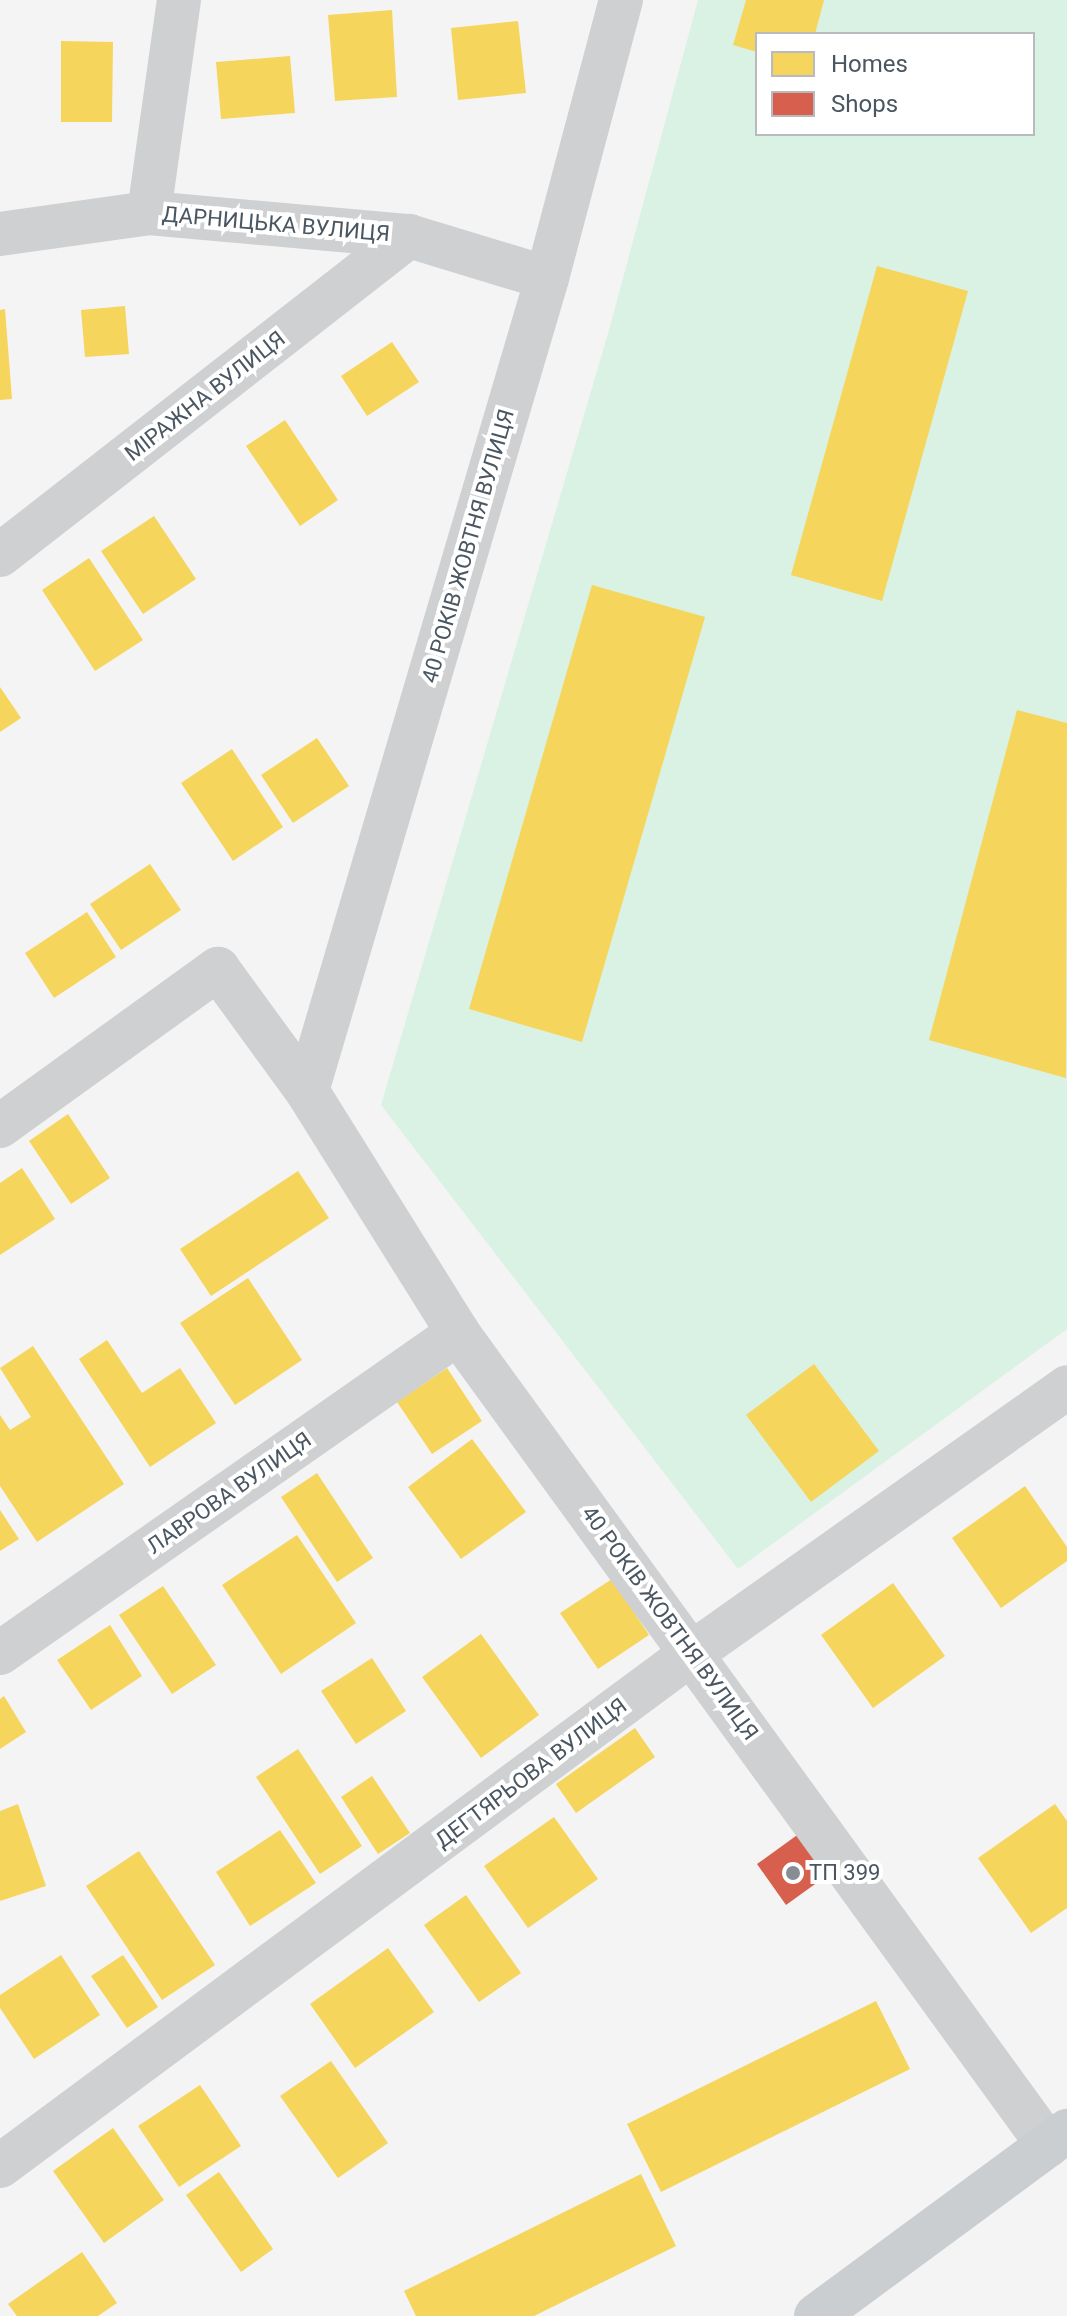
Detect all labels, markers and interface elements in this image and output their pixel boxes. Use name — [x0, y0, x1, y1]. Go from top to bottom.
legend — [755, 32, 1035, 136]
text: Homes — [831, 50, 908, 78]
text: Shops — [831, 90, 898, 118]
street label: ДАРНИЦЬКА ВУЛИЦЯ — [161, 201, 391, 247]
street label: МІРАЖНА ВУЛИЦЯ — [120, 325, 290, 467]
street label: 40 РОКІВ ЖОВТНЯ ВУЛИЦЯ — [416, 406, 520, 686]
street label: ЛАВРОВА ВУЛИЦЯ — [142, 1426, 316, 1560]
street label: 40 РОКІВ ЖОВТНЯ ВУЛИЦЯ — [576, 1501, 764, 1745]
street label: ДЕГТЯРЬОВА ВУЛИЦЯ — [430, 1692, 632, 1854]
place label: ТП 399 — [809, 1860, 880, 1886]
marker: ТП 399 — [784, 1864, 802, 1882]

